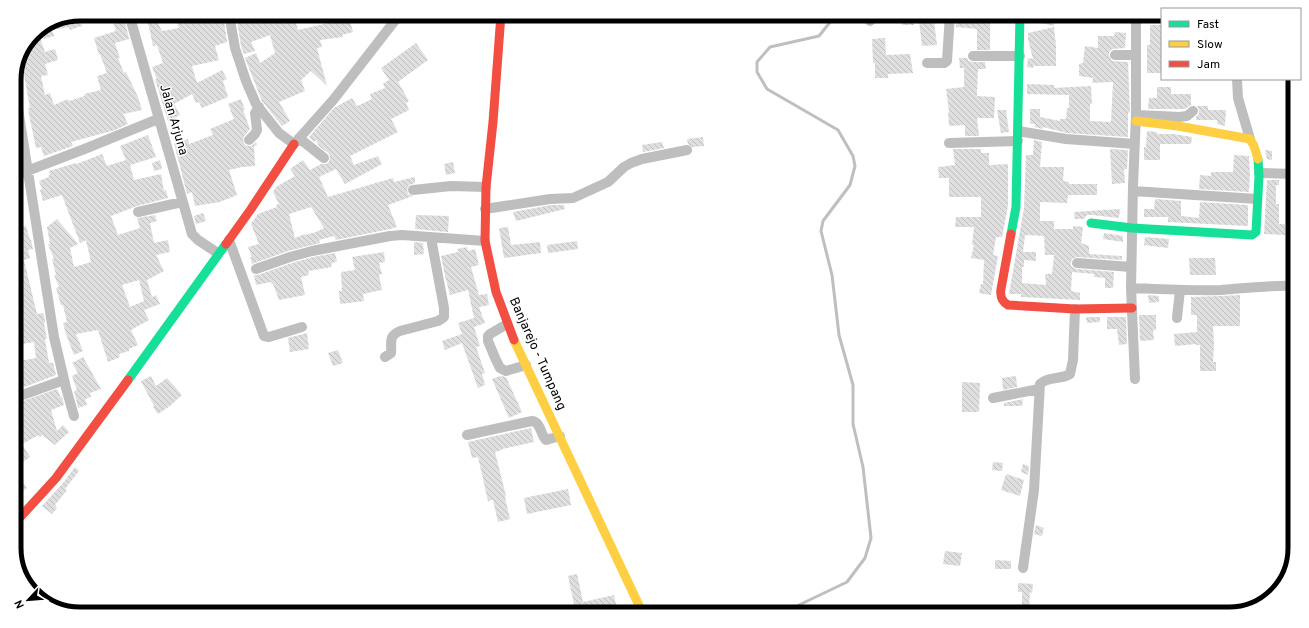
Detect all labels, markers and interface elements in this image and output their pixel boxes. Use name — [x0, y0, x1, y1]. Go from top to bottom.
legend — [1161, 8, 1301, 80]
text: Fast — [1197, 17, 1219, 33]
text: Slow — [1197, 37, 1223, 53]
text: Jam — [1197, 57, 1220, 73]
street label: Jalan Arjuna — [155, 83, 191, 157]
street label: Banjarejo - Tumpang — [505, 295, 569, 413]
north arrow — [8, 580, 48, 620]
text: N — [12, 597, 28, 611]

